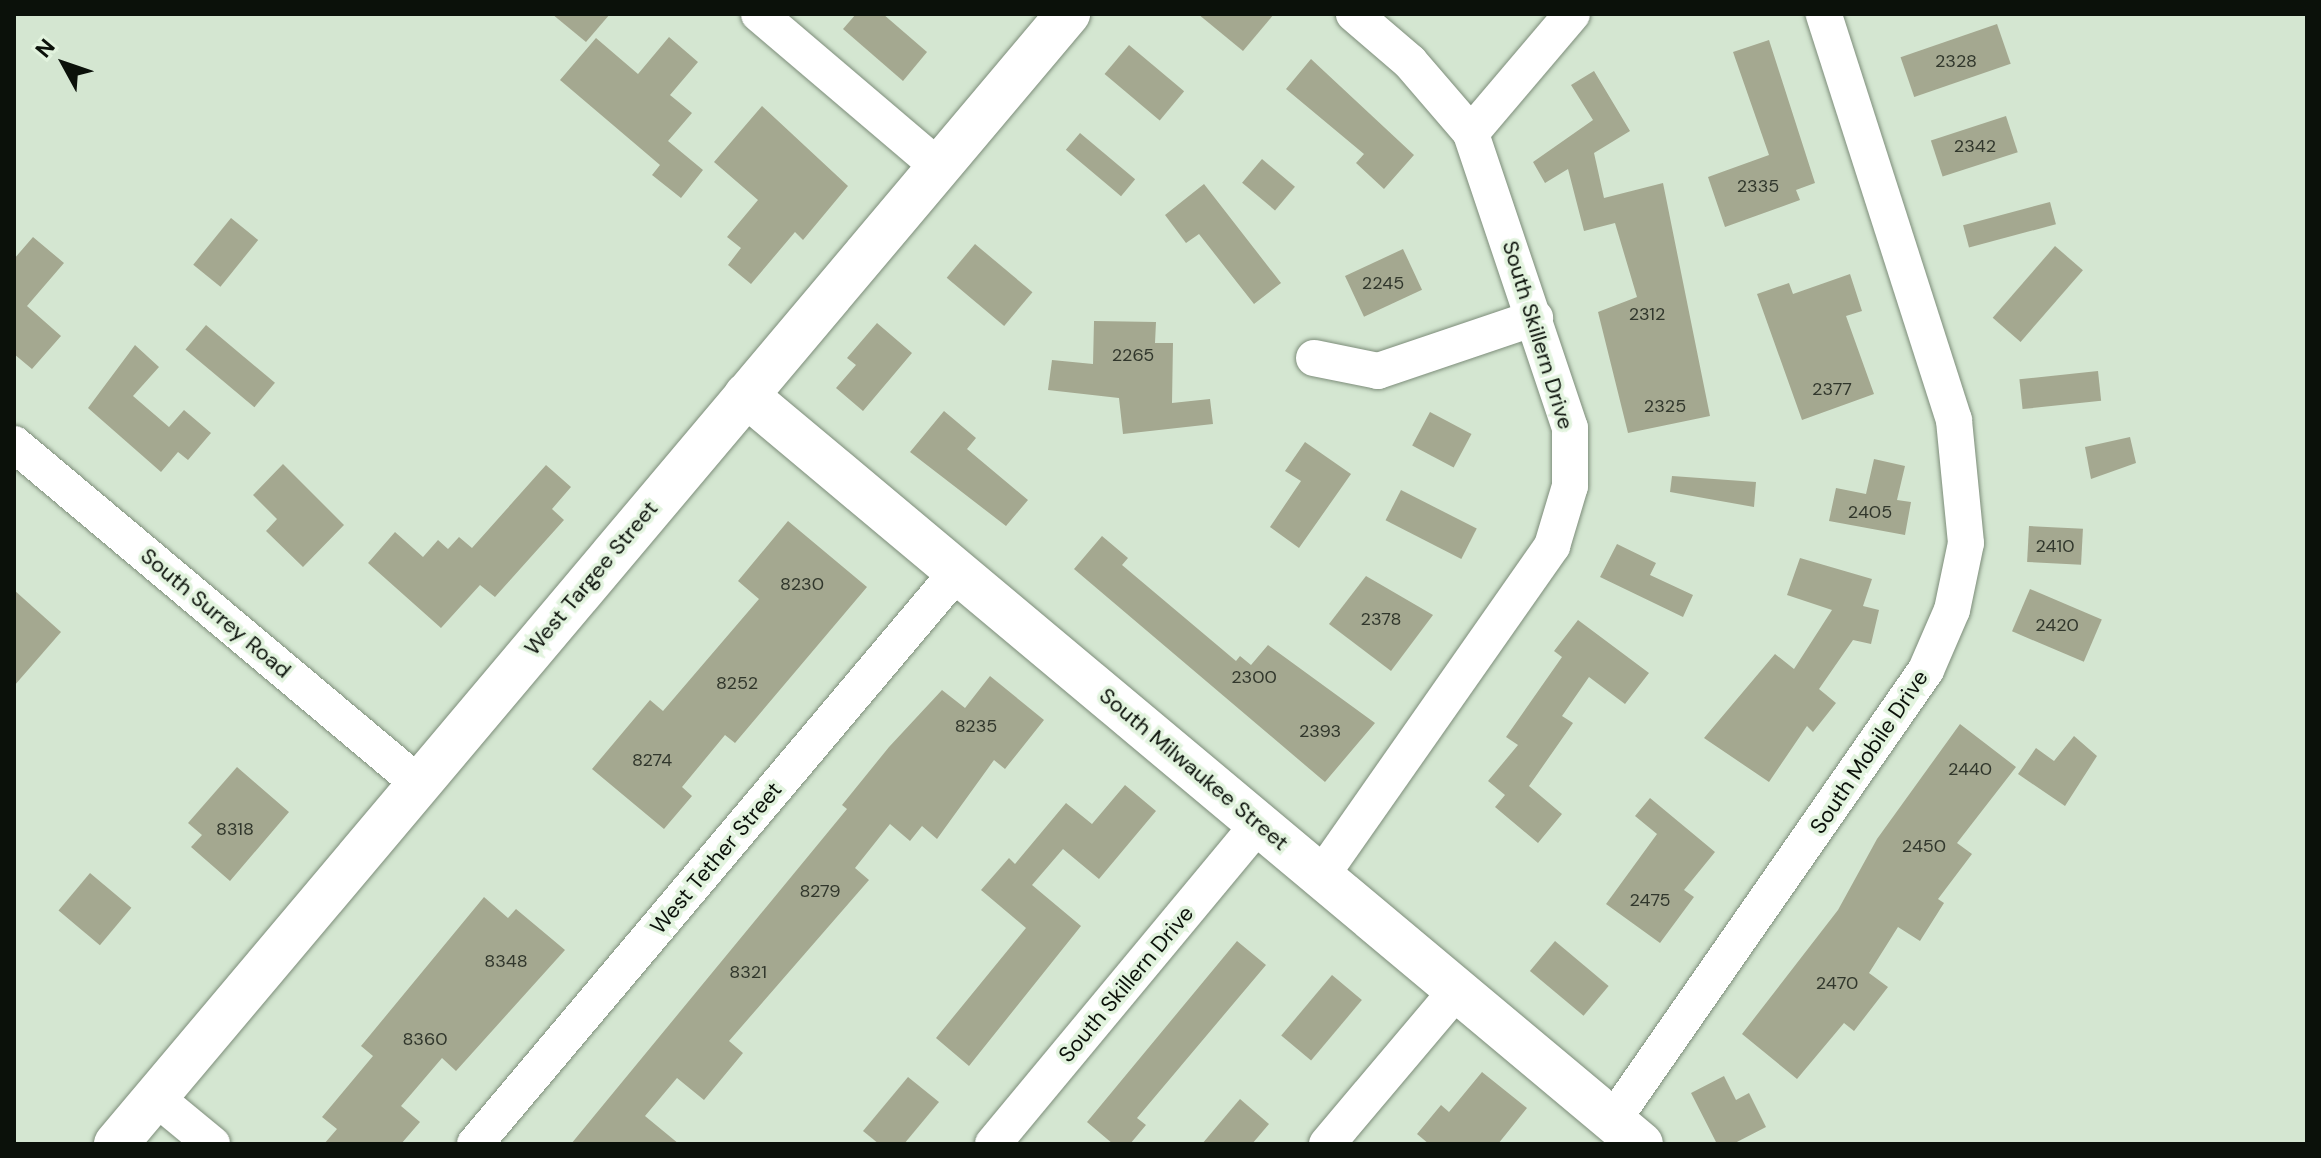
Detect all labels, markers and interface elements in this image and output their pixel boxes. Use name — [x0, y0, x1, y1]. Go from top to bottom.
north arrow — [24, 24, 104, 104]
text: N — [29, 33, 61, 64]
house number: 2328 — [1935, 50, 1977, 72]
house number: 2342 — [1954, 135, 1996, 157]
house number: 2335 — [1737, 175, 1779, 197]
street label: South Skillern Drive — [1497, 238, 1579, 432]
house number: 2245 — [1362, 272, 1404, 294]
house number: 2312 — [1629, 303, 1665, 325]
house number: 2265 — [1112, 344, 1154, 366]
house number: 2377 — [1812, 378, 1852, 400]
house number: 2325 — [1644, 395, 1686, 417]
street label: West Targee Street — [519, 495, 663, 661]
house number: 2405 — [1848, 501, 1892, 523]
house number: 2410 — [2036, 535, 2074, 557]
street label: South Surrey Road — [135, 542, 297, 684]
house number: 8230 — [780, 573, 824, 595]
house number: 2378 — [1361, 608, 1401, 630]
house number: 2420 — [2035, 614, 2079, 636]
street label: South Mobile Drive — [1805, 665, 1933, 839]
house number: 2300 — [1231, 666, 1277, 688]
house number: 8252 — [716, 672, 758, 694]
street label: South Milwaukee Street — [1094, 682, 1294, 856]
house number: 8235 — [955, 715, 997, 737]
house number: 2393 — [1299, 720, 1341, 742]
house number: 8274 — [632, 749, 672, 771]
house number: 2440 — [1948, 758, 1992, 780]
street label: West Tether Street — [645, 777, 787, 939]
house number: 8318 — [216, 818, 254, 840]
house number: 2450 — [1902, 835, 1946, 857]
house number: 8279 — [799, 880, 841, 902]
house number: 2475 — [1629, 889, 1671, 911]
street label: South Skillern Drive — [1053, 901, 1199, 1067]
house number: 8348 — [484, 950, 528, 972]
house number: 8321 — [729, 961, 767, 983]
house number: 2470 — [1816, 972, 1858, 994]
house number: 8360 — [402, 1028, 448, 1050]

